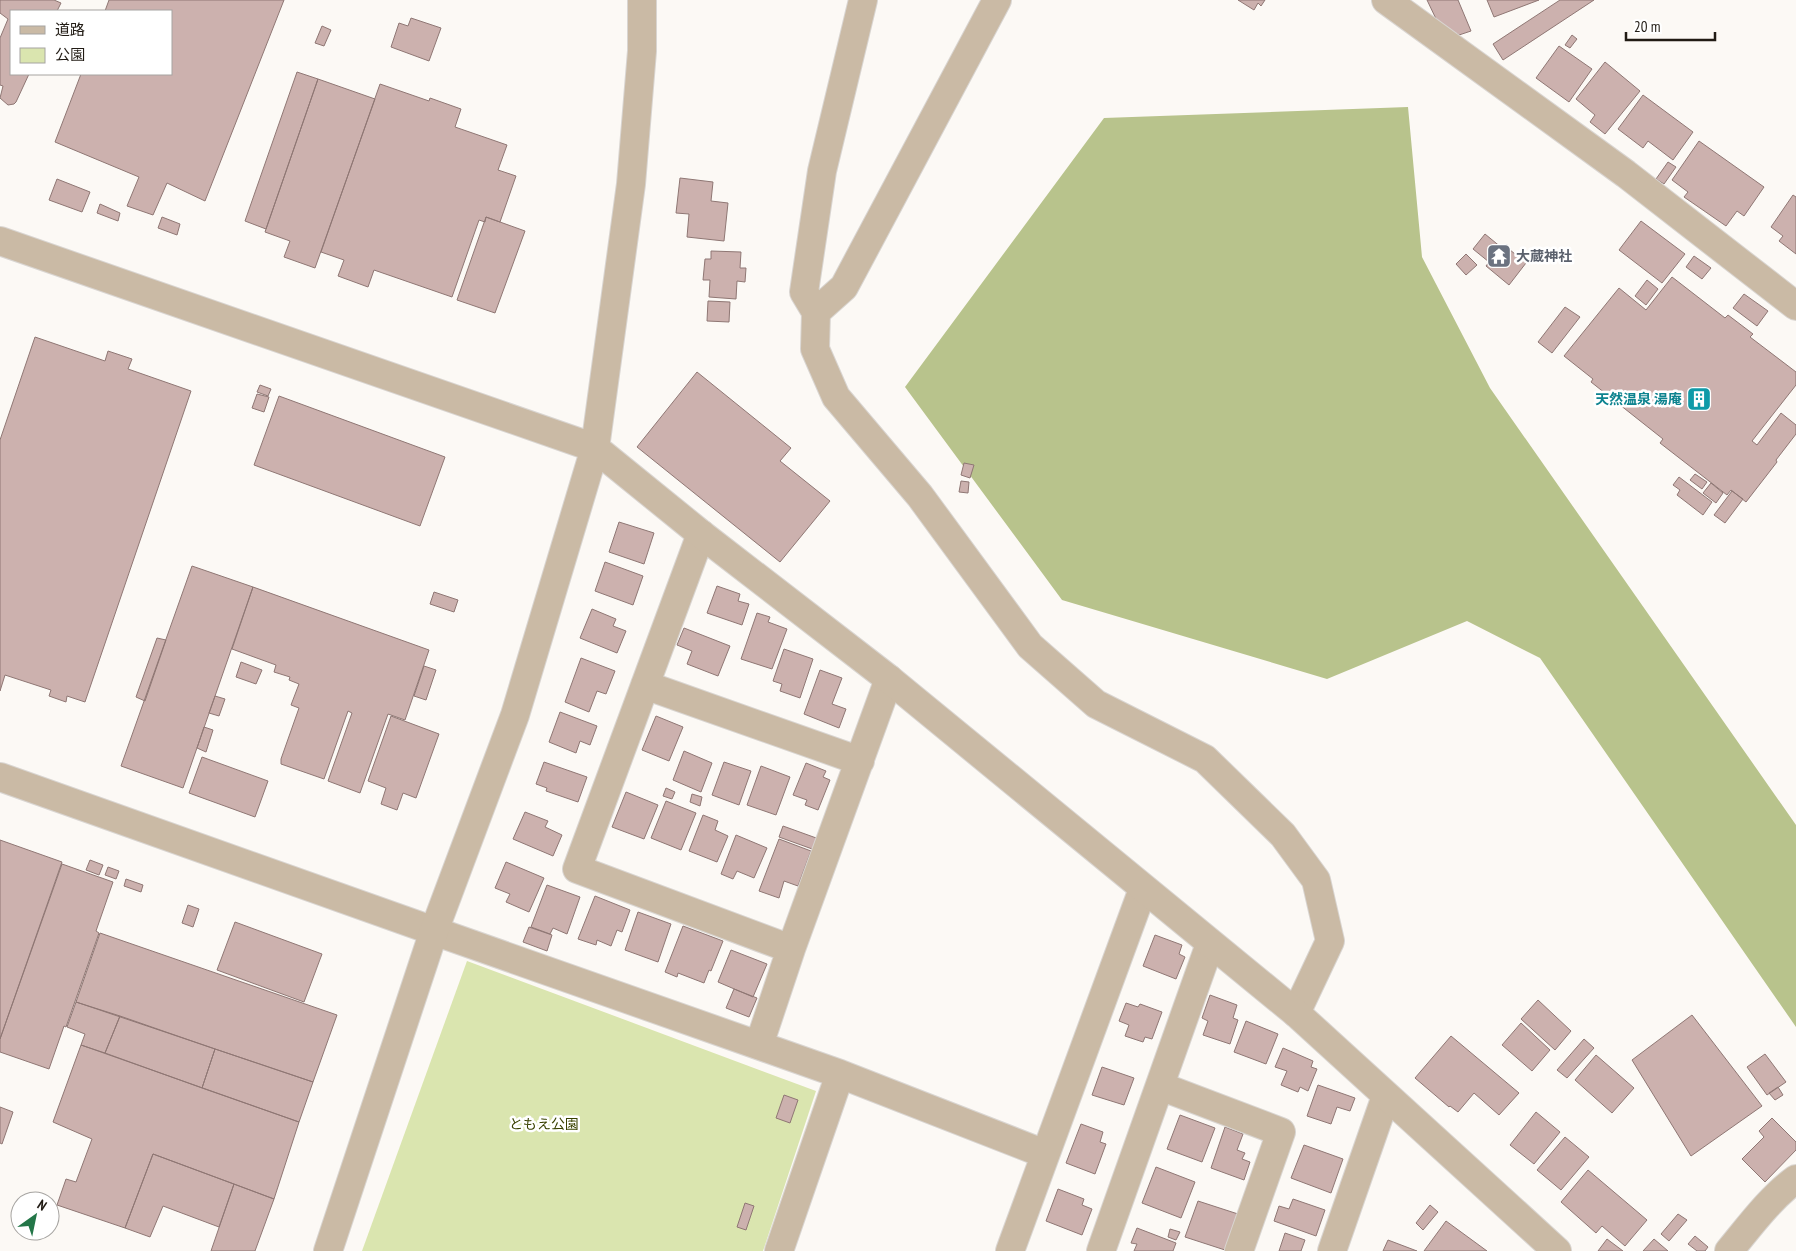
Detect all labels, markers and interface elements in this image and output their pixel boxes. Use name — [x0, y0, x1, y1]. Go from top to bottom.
legend — [10, 10, 172, 75]
scale bar — [1626, 10, 1715, 42]
text: 20 m — [1634, 17, 1660, 36]
text: 道路 — [55, 20, 85, 39]
text: 公園 — [55, 45, 85, 64]
temple icon: 大蔵神社 — [1486, 243, 1512, 269]
place label: 大蔵神社 — [1516, 247, 1572, 265]
building icon: 天然温泉 湯庵 — [1686, 386, 1712, 412]
place label: 天然温泉 湯庵 — [1595, 390, 1682, 408]
park label: ともえ公園 — [509, 1115, 579, 1133]
north arrow — [10, 1191, 60, 1241]
text: N — [34, 1195, 50, 1215]

